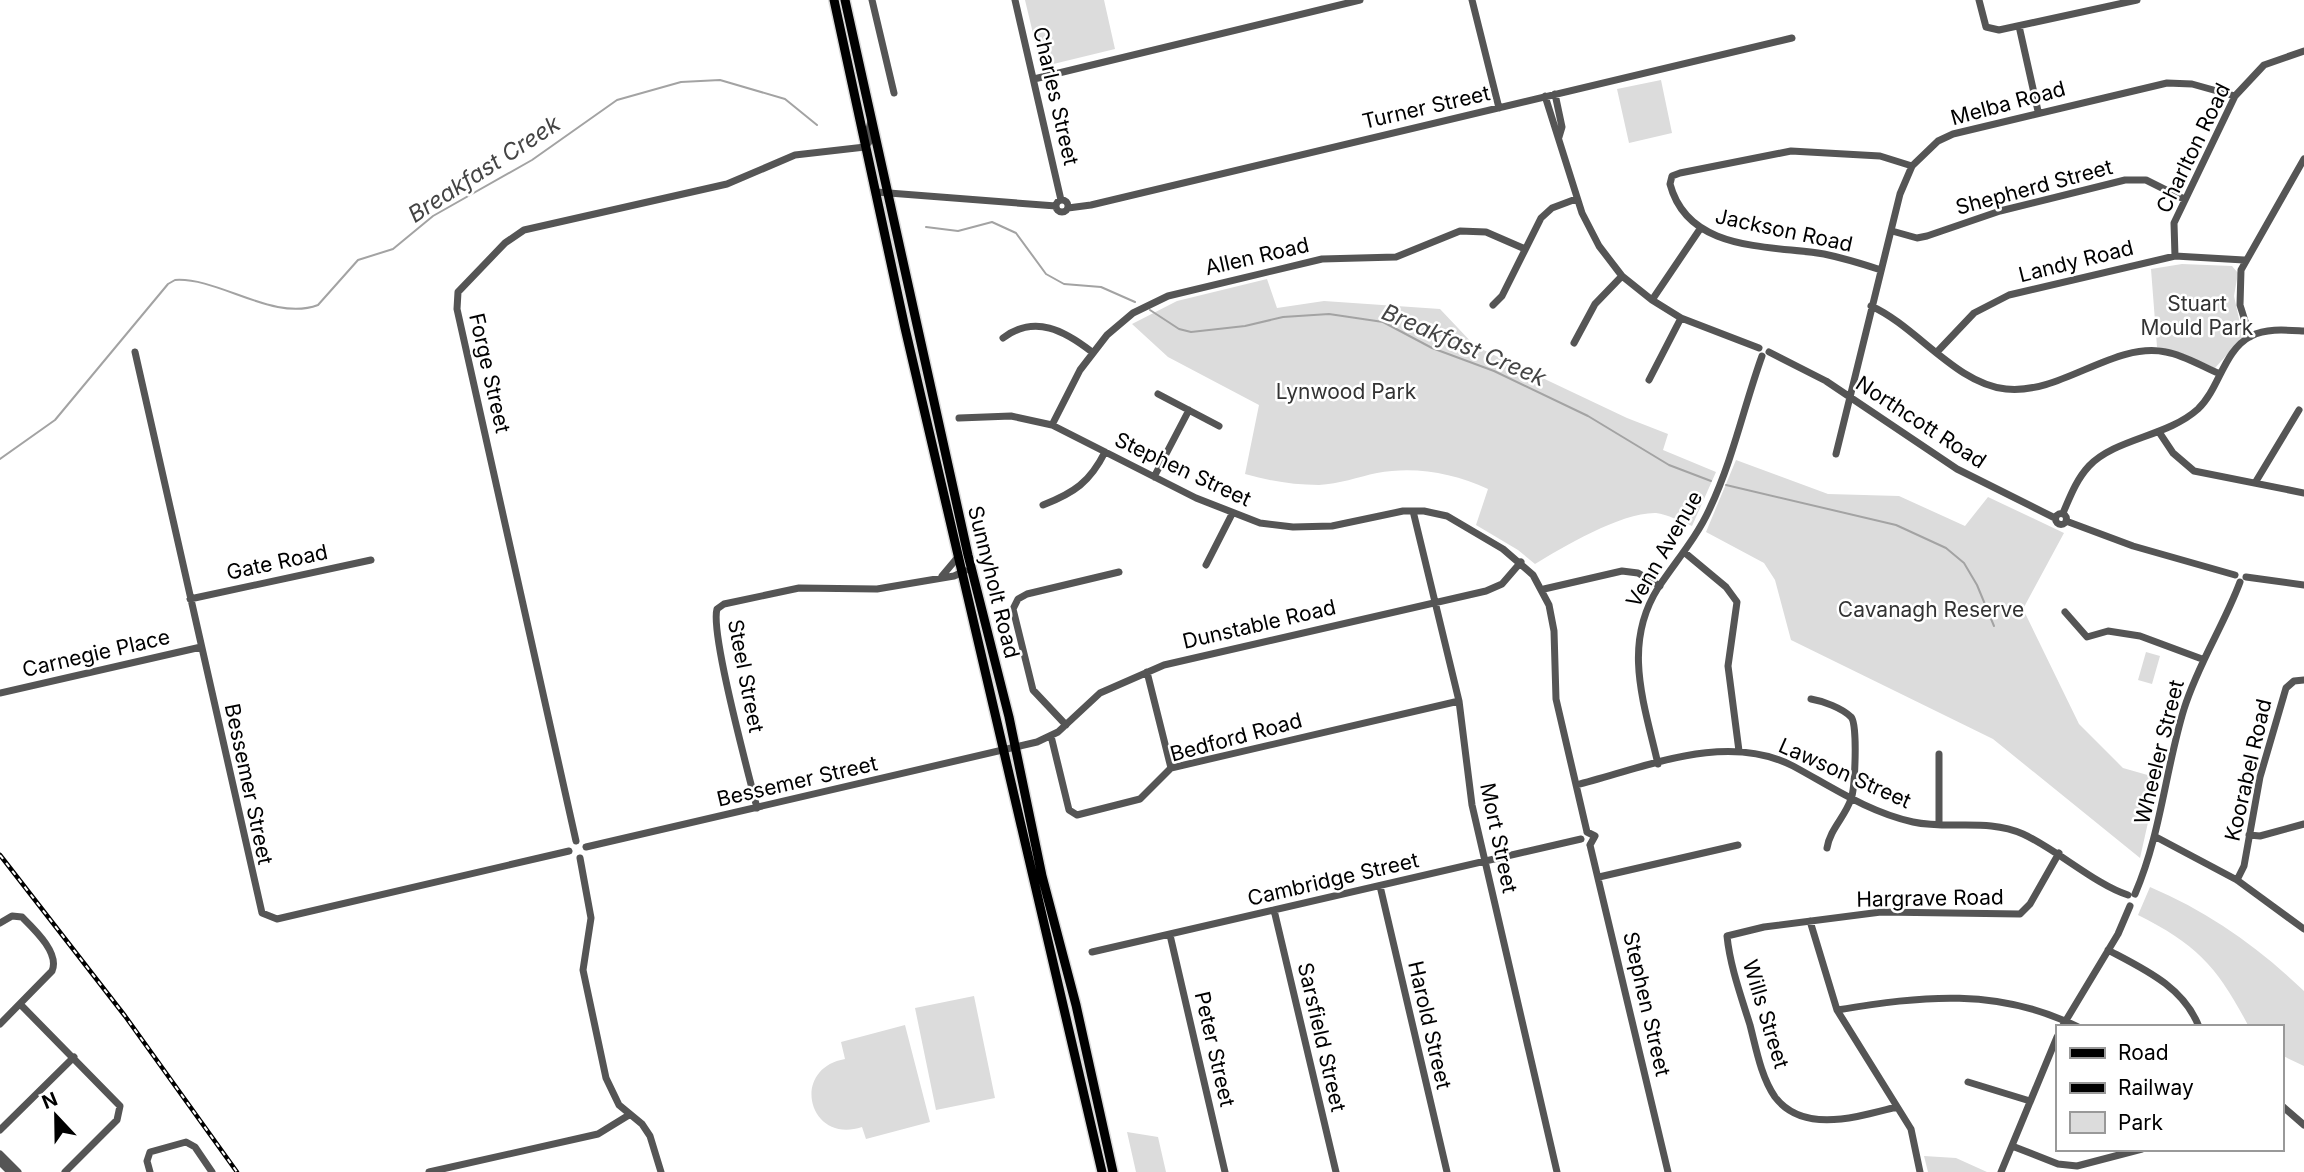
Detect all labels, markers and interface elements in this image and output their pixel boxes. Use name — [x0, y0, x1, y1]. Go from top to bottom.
street label: Charles Street — [1028, 24, 1084, 168]
street label: Melba Road — [1948, 76, 2068, 130]
street label: Charlton Road — [2151, 79, 2235, 217]
street label: Turner Street — [1360, 80, 1492, 134]
water label: Breakfast Creek — [403, 109, 566, 229]
street label: Shepherd Street — [1953, 154, 2115, 220]
street label: Jackson Road — [1713, 203, 1855, 257]
street label: Allen Road — [1203, 232, 1311, 280]
street label: Landy Road — [2016, 235, 2136, 287]
park label: Stuart Mould Park — [2141, 291, 2254, 340]
water label: Breakfast Creek — [1378, 298, 1551, 392]
street label: Forge Street — [464, 311, 516, 435]
street label: Northcott Road — [1851, 371, 1991, 473]
park label: Lynwood Park — [1276, 379, 1417, 404]
street label: Stephen Street — [1111, 427, 1255, 512]
street label: Venn Avenue — [1621, 486, 1707, 612]
street label: Sunnyholt Road — [963, 503, 1025, 661]
street label: Gate Road — [224, 539, 330, 585]
street label: Dunstable Road — [1180, 594, 1338, 654]
park label: Cavanagh Reserve — [1838, 597, 2024, 622]
street label: Steel Street — [723, 617, 769, 735]
street label: Carnegie Place — [20, 624, 172, 682]
street label: Wheeler Street — [2129, 677, 2189, 827]
street label: Koorabel Road — [2220, 697, 2276, 843]
street label: Bessemer Street — [220, 701, 278, 867]
street label: Bedford Road — [1167, 707, 1305, 767]
street label: Lawson Street — [1775, 733, 1915, 813]
street label: Bessemer Street — [714, 750, 880, 812]
street label: Mort Street — [1475, 781, 1523, 895]
street label: Cambridge Street — [1245, 847, 1421, 911]
street label: Hargrave Road — [1856, 884, 2004, 912]
street label: Stephen Street — [1618, 929, 1676, 1079]
street label: Wills Street — [1738, 957, 1794, 1071]
street label: Harold Street — [1403, 959, 1457, 1092]
street label: Sarsfield Street — [1293, 960, 1351, 1114]
street label: Peter Street — [1190, 989, 1240, 1109]
legend — [2056, 1025, 2283, 1151]
text: Road — [2118, 1040, 2169, 1065]
text: Railway — [2118, 1075, 2194, 1100]
north arrow — [21, 1081, 91, 1151]
text: N — [39, 1087, 61, 1114]
text: Park — [2118, 1110, 2163, 1135]

